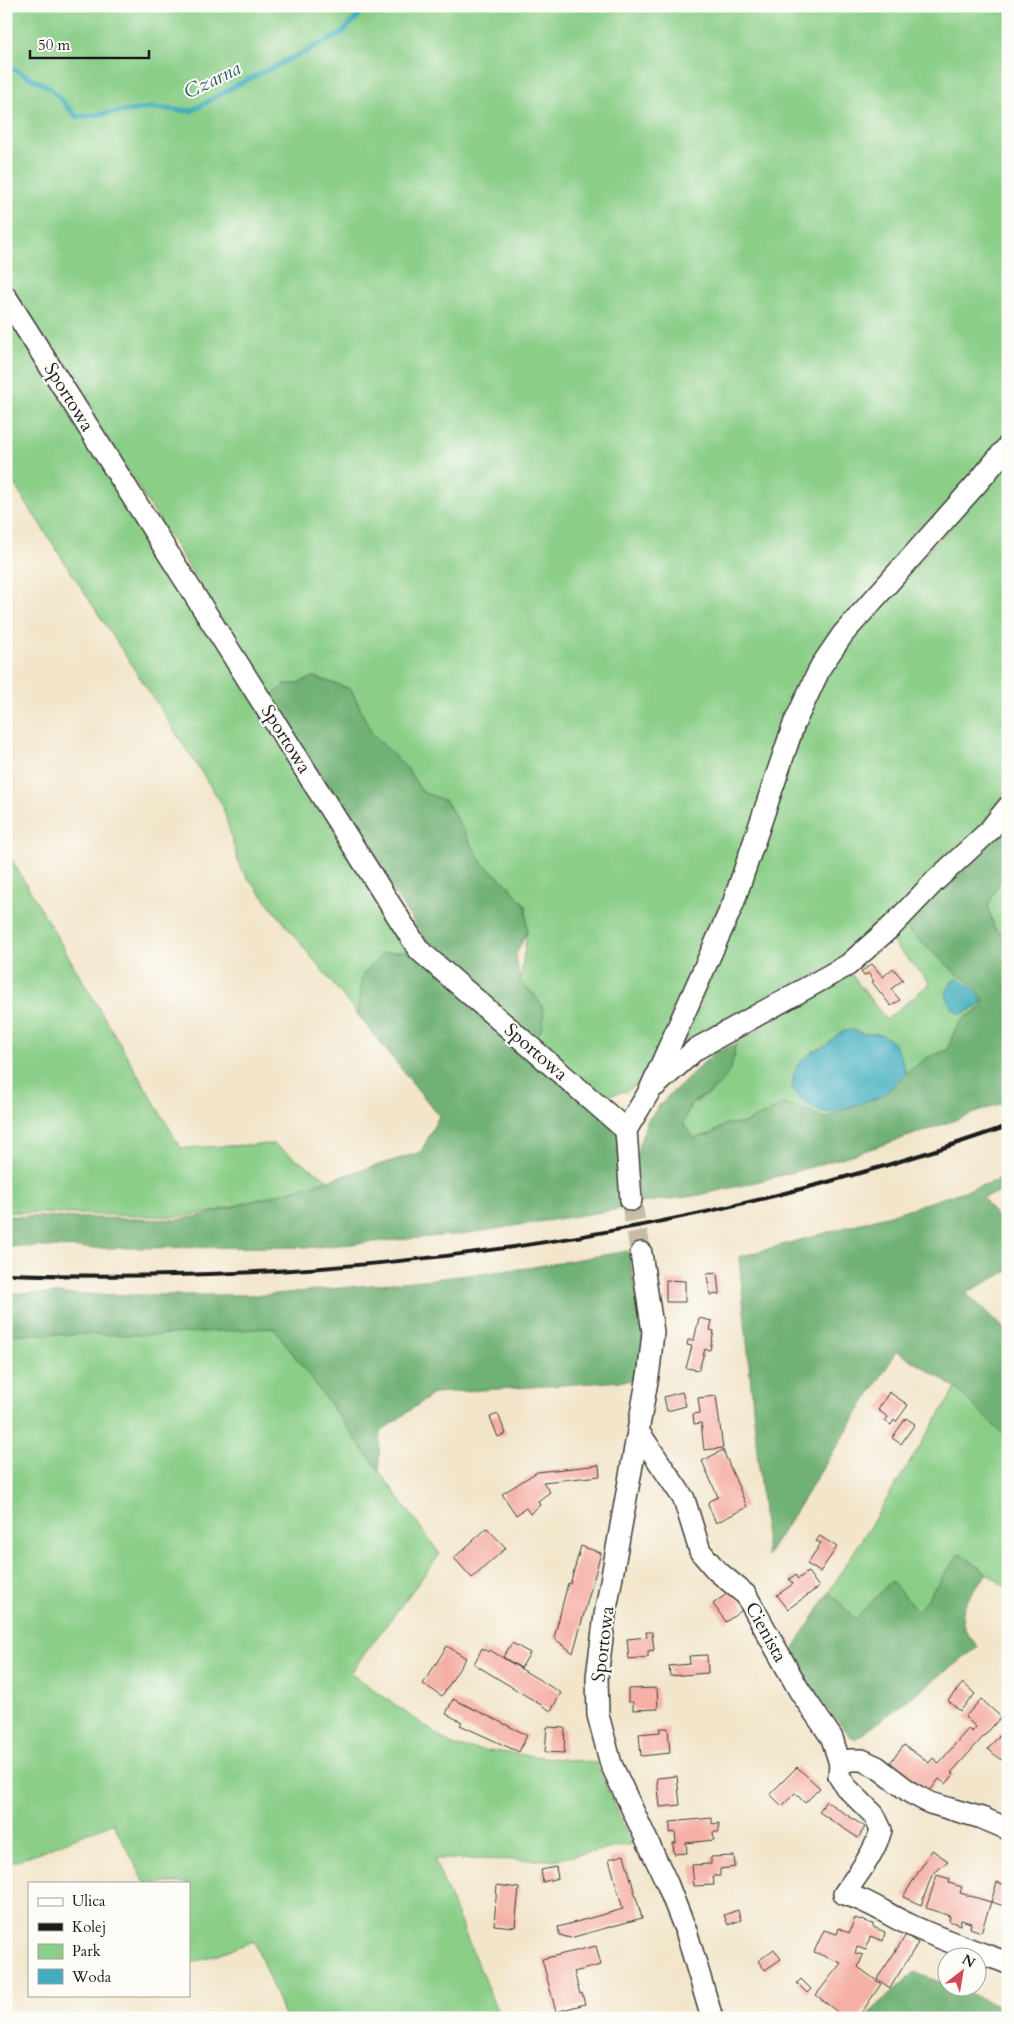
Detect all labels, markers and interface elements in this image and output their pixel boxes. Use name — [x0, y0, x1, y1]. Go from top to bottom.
scale bar — [30, 28, 149, 60]
text: 50 m — [38, 35, 70, 55]
water label: Czarna — [179, 55, 245, 105]
street label: Sportowa — [38, 358, 100, 436]
street label: Sportowa — [255, 700, 317, 778]
street label: Sportowa — [499, 1017, 573, 1087]
street label: Cienista — [739, 1597, 793, 1667]
street label: Sportowa — [585, 1604, 621, 1684]
legend — [28, 1882, 190, 1996]
text: Ulica — [72, 1891, 106, 1911]
text: Kolej — [72, 1917, 106, 1937]
text: Park — [72, 1941, 101, 1961]
north arrow — [936, 1946, 986, 1996]
text: N — [958, 1950, 979, 1973]
text: Woda — [71, 1967, 112, 1987]

